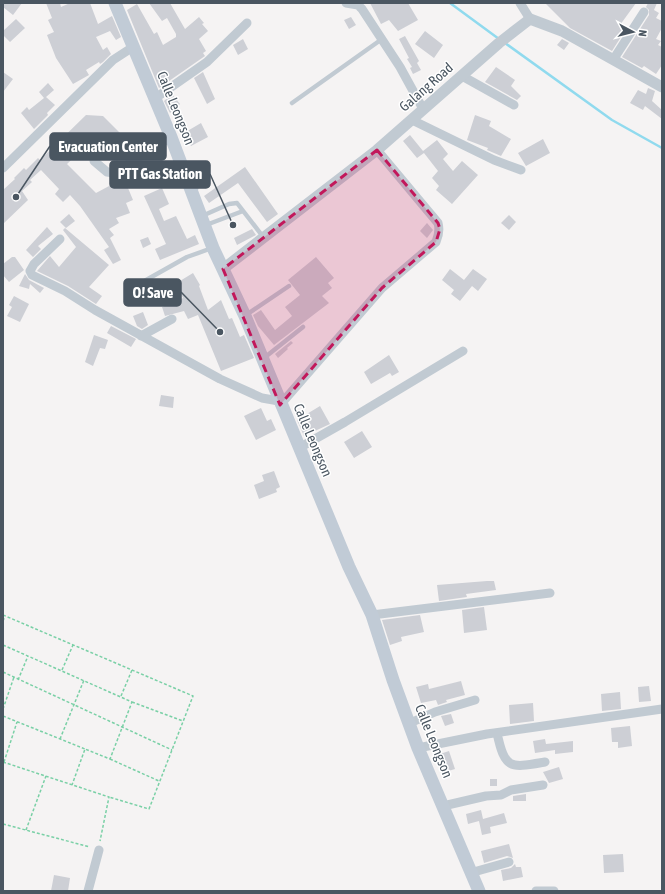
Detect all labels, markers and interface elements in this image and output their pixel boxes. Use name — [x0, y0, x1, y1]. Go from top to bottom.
north arrow — [613, 12, 653, 52]
text: N — [637, 29, 649, 37]
street label: Galang Road — [396, 59, 456, 115]
street label: Calle Leongson — [154, 69, 198, 147]
callout: Evacuation Center — [50, 133, 166, 160]
text: Evacuation Center — [58, 138, 158, 155]
callout: PTT Gas Station — [110, 161, 210, 188]
text: PTT Gas Station — [118, 165, 202, 182]
callout: O! Save — [124, 279, 181, 306]
text: O! Save — [133, 284, 174, 301]
street label: Calle Leongson — [290, 401, 336, 479]
street label: Calle Leongson — [412, 702, 456, 780]

